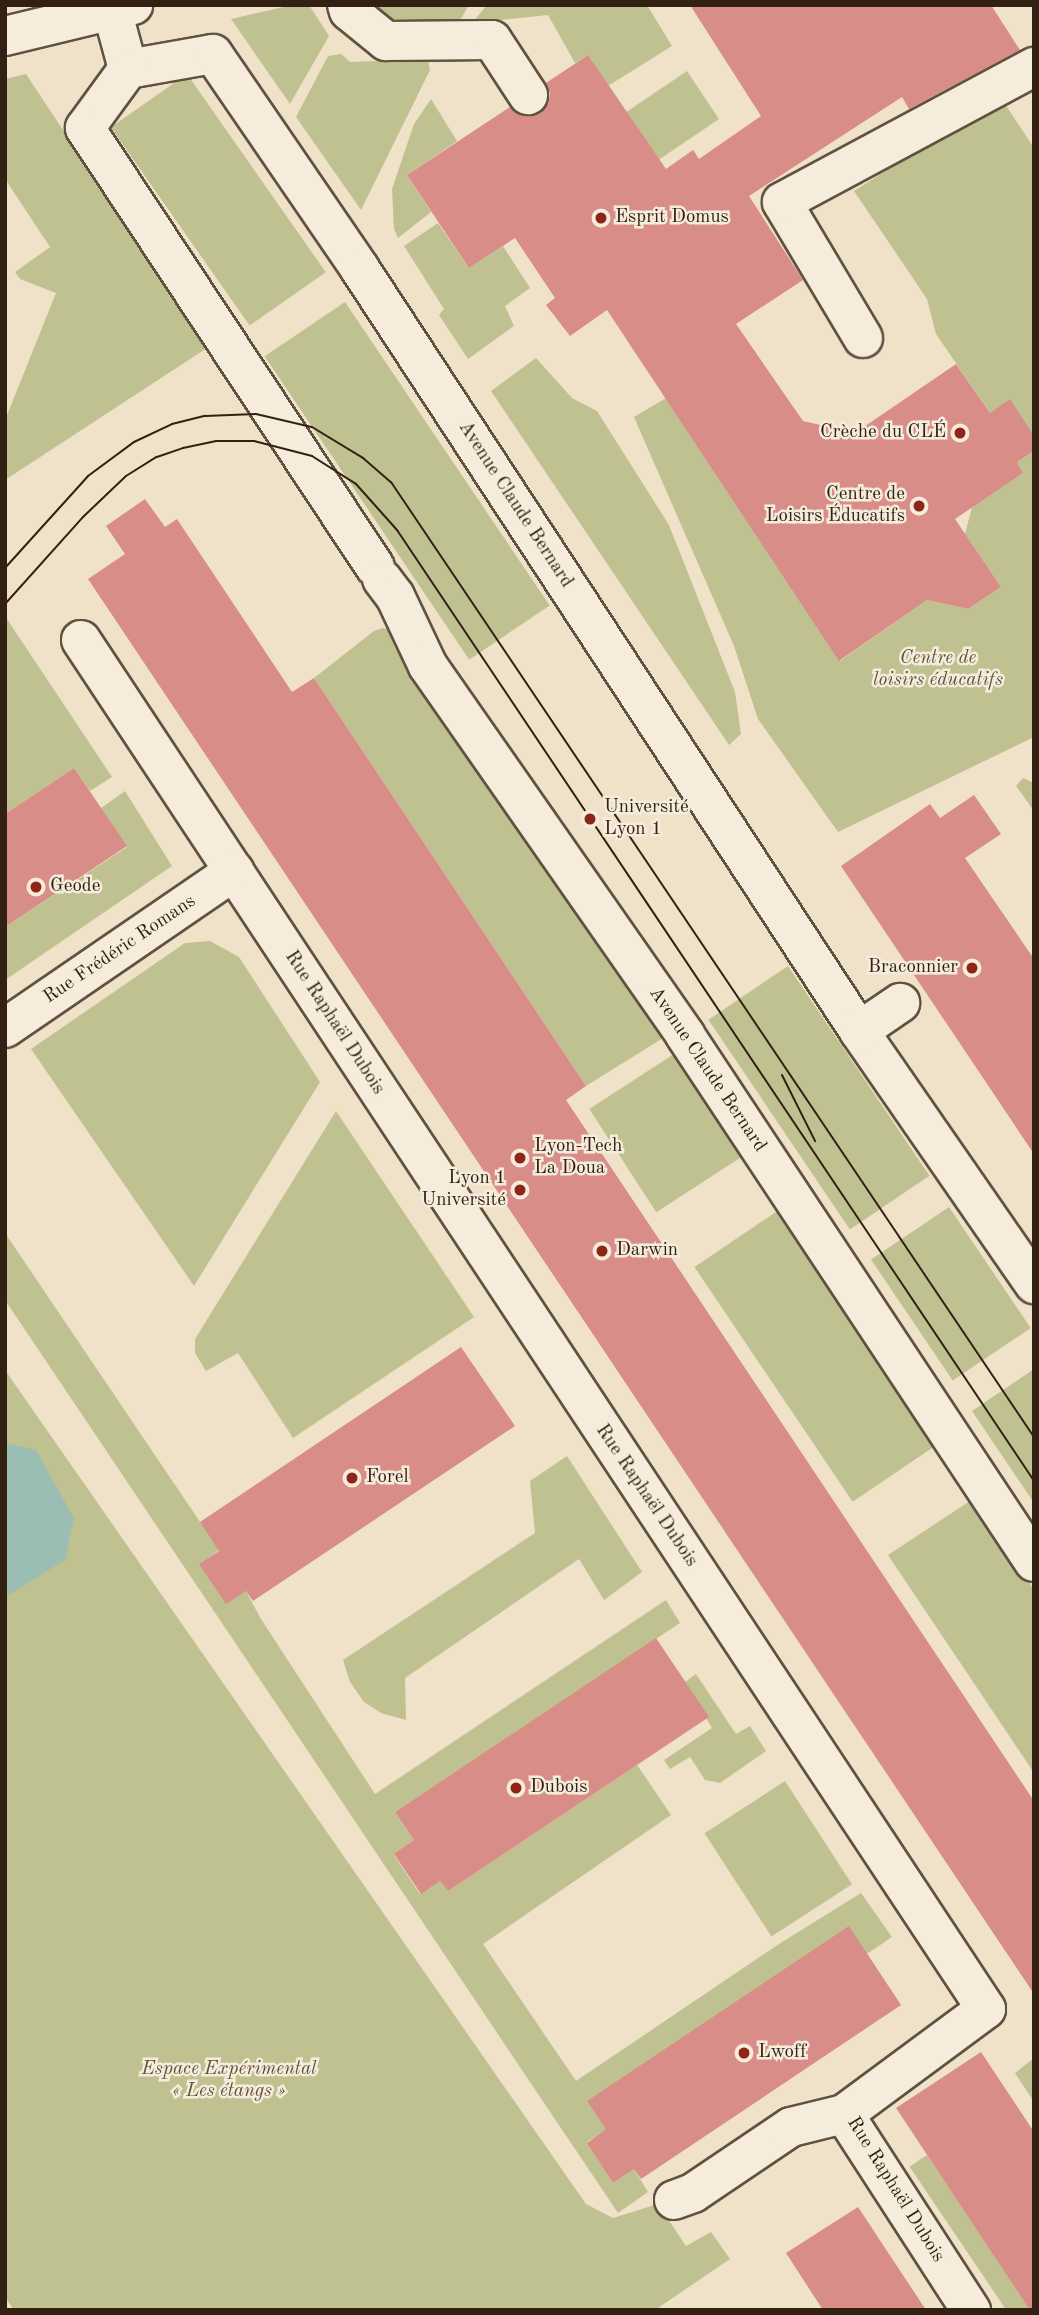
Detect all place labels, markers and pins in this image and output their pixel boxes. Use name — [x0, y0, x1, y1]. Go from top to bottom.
place label: Esprit Domus — [615, 207, 729, 229]
marker: Esprit Domus — [593, 210, 609, 226]
place label: Crèche du CLÉ — [820, 422, 946, 444]
marker: Crèche du CLÉ — [952, 425, 968, 441]
place label: Centre de Loisirs Éducatifs — [766, 484, 905, 528]
marker: Centre de Loisirs Éducatifs — [911, 498, 927, 514]
place label: Université Lyon 1 — [604, 797, 689, 841]
marker: Université Lyon 1 — [582, 811, 598, 827]
place label: Geode — [50, 876, 101, 898]
marker: Geode — [28, 879, 44, 895]
place label: Braconnier — [868, 957, 958, 979]
marker: Braconnier — [964, 960, 980, 976]
place label: Lyon-Tech La Doua — [534, 1136, 622, 1180]
marker: Lyon-Tech La Doua — [512, 1150, 528, 1166]
place label: Lyon 1 Université — [421, 1168, 506, 1212]
marker: Lyon 1 Université — [512, 1182, 528, 1198]
place label: Darwin — [616, 1240, 678, 1262]
marker: Darwin — [594, 1243, 610, 1259]
place label: Forel — [366, 1467, 409, 1489]
marker: Forel — [344, 1470, 360, 1486]
place label: Dubois — [530, 1777, 587, 1799]
marker: Dubois — [508, 1780, 524, 1796]
place label: Lwoff — [758, 2042, 807, 2064]
marker: Lwoff — [736, 2045, 752, 2061]

